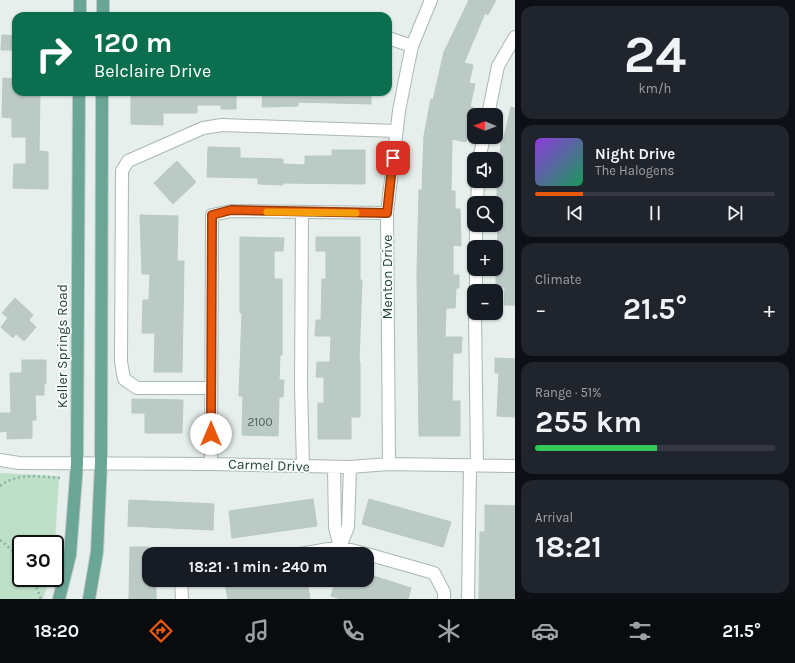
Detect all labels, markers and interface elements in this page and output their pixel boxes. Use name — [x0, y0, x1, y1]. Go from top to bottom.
text: 24 — [624, 24, 686, 85]
text: 120 m — [94, 26, 172, 59]
icon: right — [28, 28, 80, 80]
text: Belclaire Drive — [94, 60, 211, 82]
text: km/h — [639, 81, 671, 96]
north arrow — [467, 108, 503, 144]
map controls — [467, 108, 503, 320]
pin — [376, 141, 410, 175]
text: Night Drive — [595, 145, 675, 163]
icon: arrive — [382, 147, 404, 169]
button: sound — [467, 152, 503, 188]
text: The Halogens — [595, 163, 674, 178]
button: search — [467, 196, 503, 232]
icon: previous — [564, 202, 586, 224]
icon: pause — [644, 202, 666, 224]
icon: next — [724, 202, 746, 224]
street label: Menton Drive — [379, 235, 396, 319]
button: + — [467, 240, 503, 276]
text: Climate — [535, 272, 581, 287]
street label: Keller Springs Road — [54, 284, 71, 408]
button: − — [467, 284, 503, 320]
text: 21.5° — [623, 291, 687, 327]
text: − — [535, 297, 547, 323]
text: + — [763, 297, 775, 323]
text: Range · 51% — [535, 385, 602, 400]
text: 255 km — [535, 404, 642, 440]
position arrow — [190, 413, 232, 455]
house number: 2100 — [247, 415, 273, 429]
street label: Carmel Drive — [228, 456, 310, 475]
text: Arrival — [535, 510, 573, 525]
text: 18:21 — [535, 529, 602, 565]
speed limit sign: 30 — [12, 535, 64, 587]
text: 18:21 · 1 min · 240 m — [189, 558, 327, 576]
icon: directions — [147, 617, 175, 645]
icon: music — [243, 617, 271, 645]
icon: phone — [339, 617, 367, 645]
icon: climate — [435, 617, 463, 645]
icon: car — [531, 617, 559, 645]
icon: filters — [626, 617, 654, 645]
text: 18:20 — [34, 620, 79, 642]
text: 21.5° — [722, 620, 761, 642]

